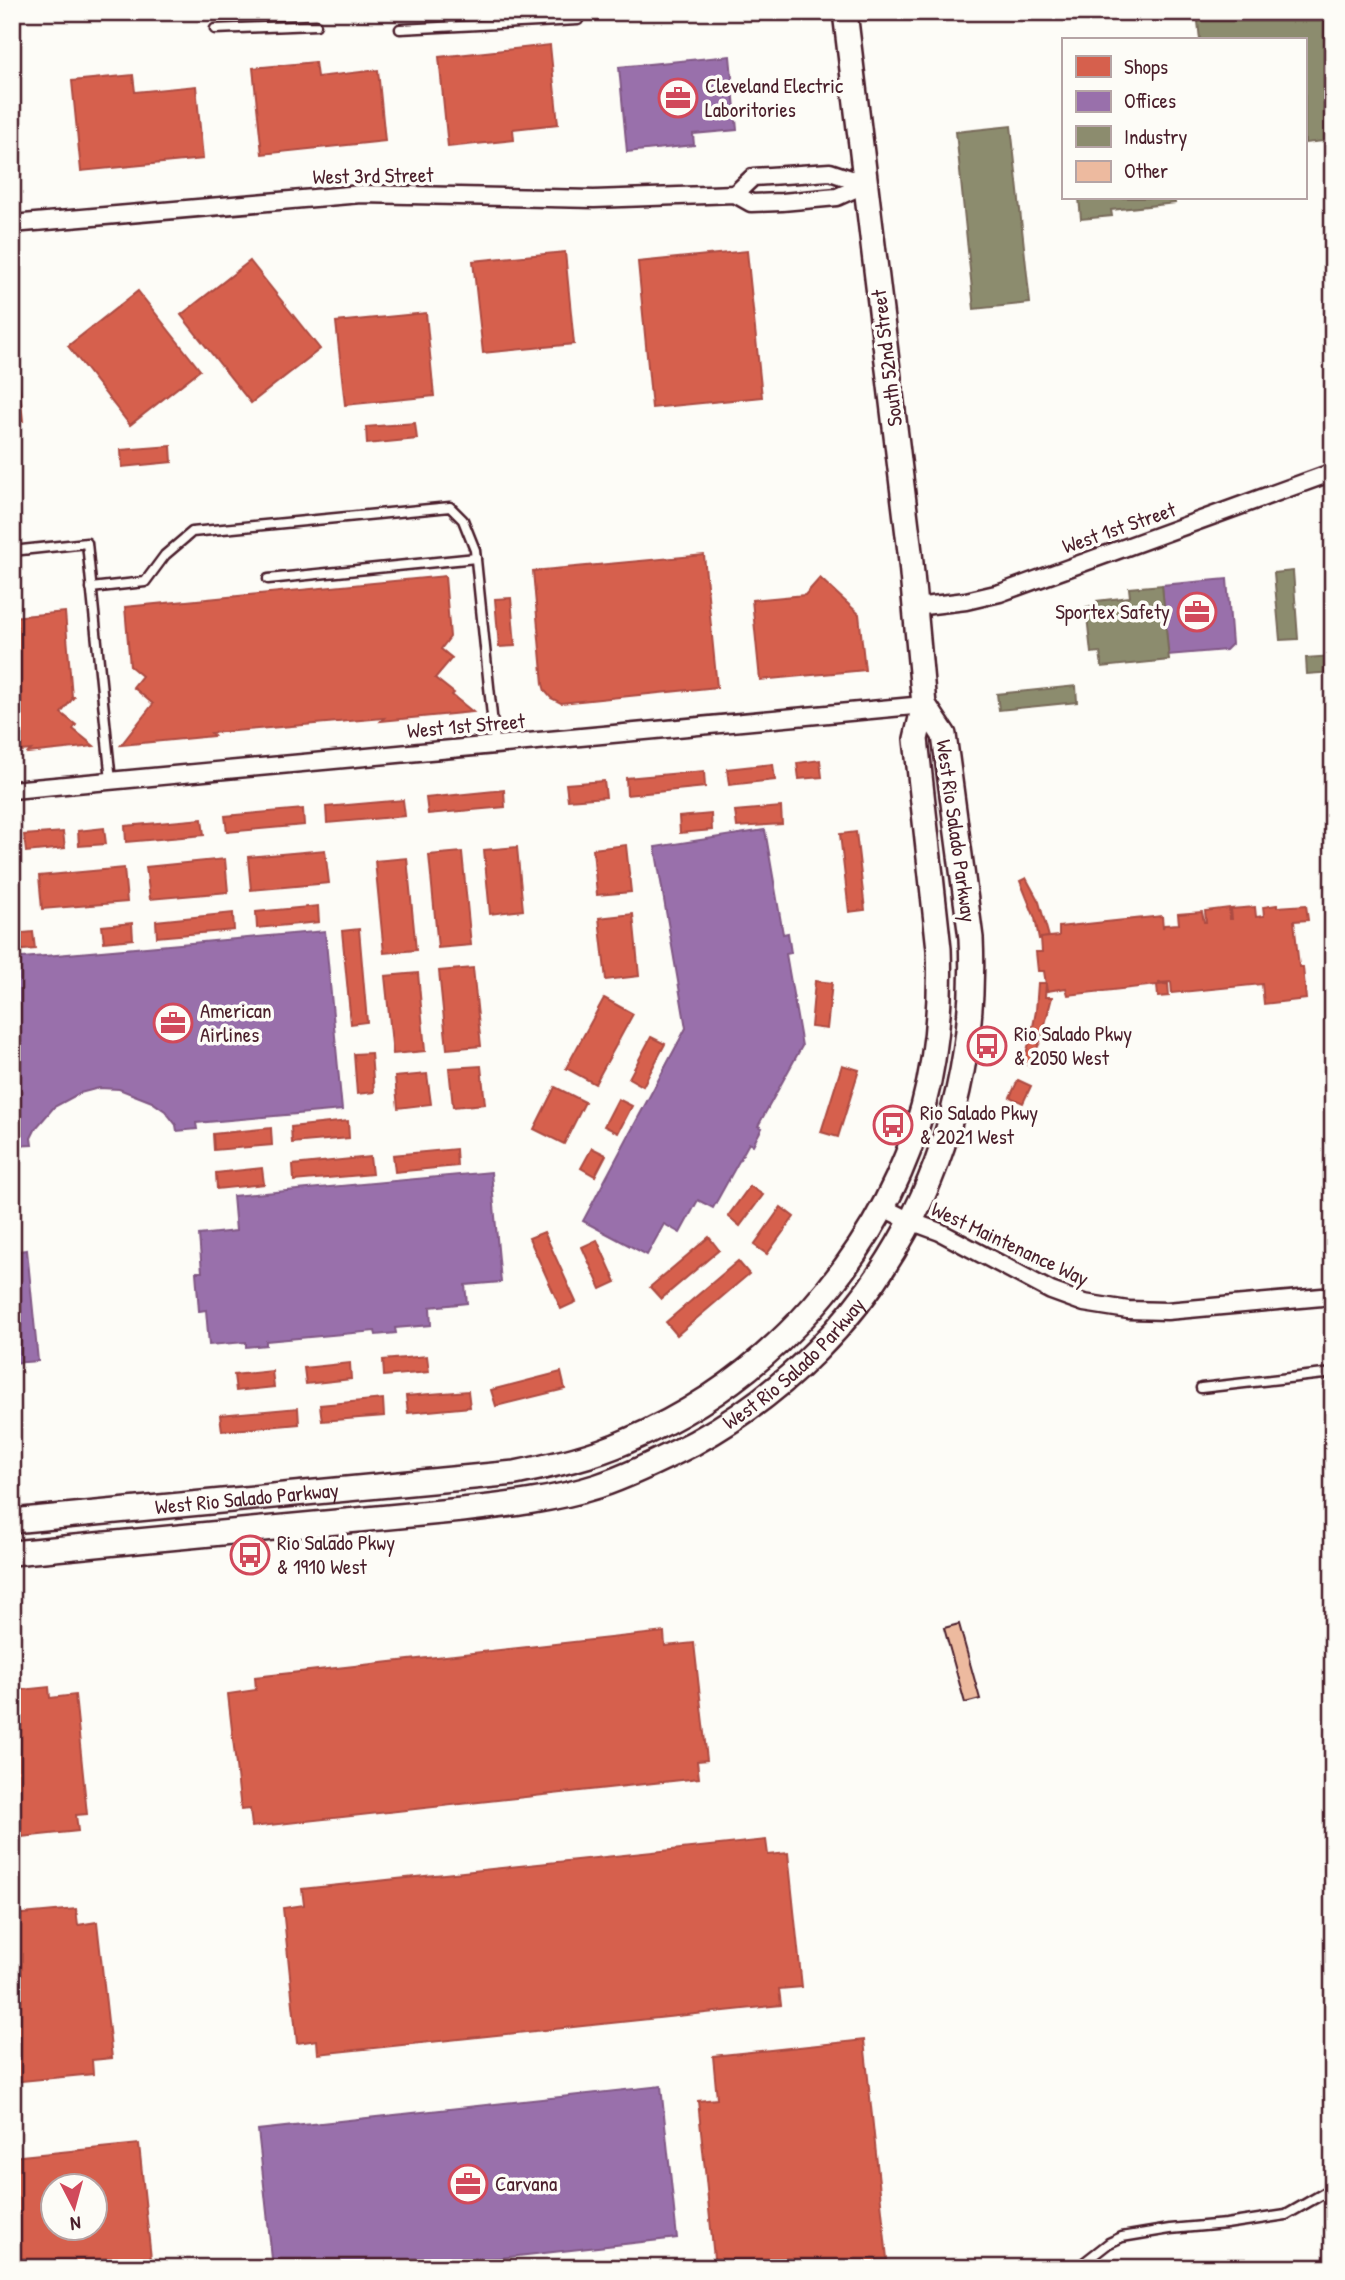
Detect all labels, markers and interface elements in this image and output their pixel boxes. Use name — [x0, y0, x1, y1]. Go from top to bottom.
legend — [1062, 38, 1306, 200]
text: Shops — [1124, 52, 1168, 81]
place label: Cleveland Electric Laboritories — [705, 71, 844, 124]
office icon: Cleveland Electric Laboritories — [657, 77, 699, 119]
text: Offices — [1124, 86, 1176, 115]
text: Industry — [1124, 122, 1187, 151]
text: Other — [1124, 156, 1168, 185]
street label: West 3rd Street — [312, 160, 434, 191]
street label: South 52nd Street — [864, 287, 909, 428]
street label: West 1st Street — [1058, 494, 1180, 560]
office icon: Sportex Safety — [1176, 591, 1218, 633]
place label: Sportex Safety — [1055, 597, 1170, 626]
street label: West 1st Street — [406, 706, 527, 745]
street label: West Rio Salado Parkway — [929, 738, 984, 924]
place label: American Airlines — [200, 996, 272, 1049]
office icon: American Airlines — [152, 1002, 194, 1044]
place label: Rio Salado Pkwy & 2050 West — [1014, 1019, 1132, 1072]
bus stop icon: Rio Salado Pkwy & 2050 West — [966, 1025, 1008, 1067]
place label: Rio Salado Pkwy & 2021 West — [920, 1098, 1038, 1151]
bus stop icon: Rio Salado Pkwy & 2021 West — [872, 1104, 914, 1146]
street label: West Maintenance Way — [927, 1194, 1094, 1293]
street label: West Rio Salado Parkway — [717, 1291, 871, 1436]
street label: West Rio Salado Parkway — [154, 1475, 340, 1521]
place label: Rio Salado Pkwy & 1910 West — [277, 1528, 395, 1581]
bus stop icon: Rio Salado Pkwy & 1910 West — [229, 1534, 271, 1576]
office icon: Carvana — [447, 2163, 489, 2205]
place label: Carvana — [495, 2169, 557, 2198]
north arrow — [38, 2172, 108, 2242]
text: N — [69, 2210, 82, 2237]

